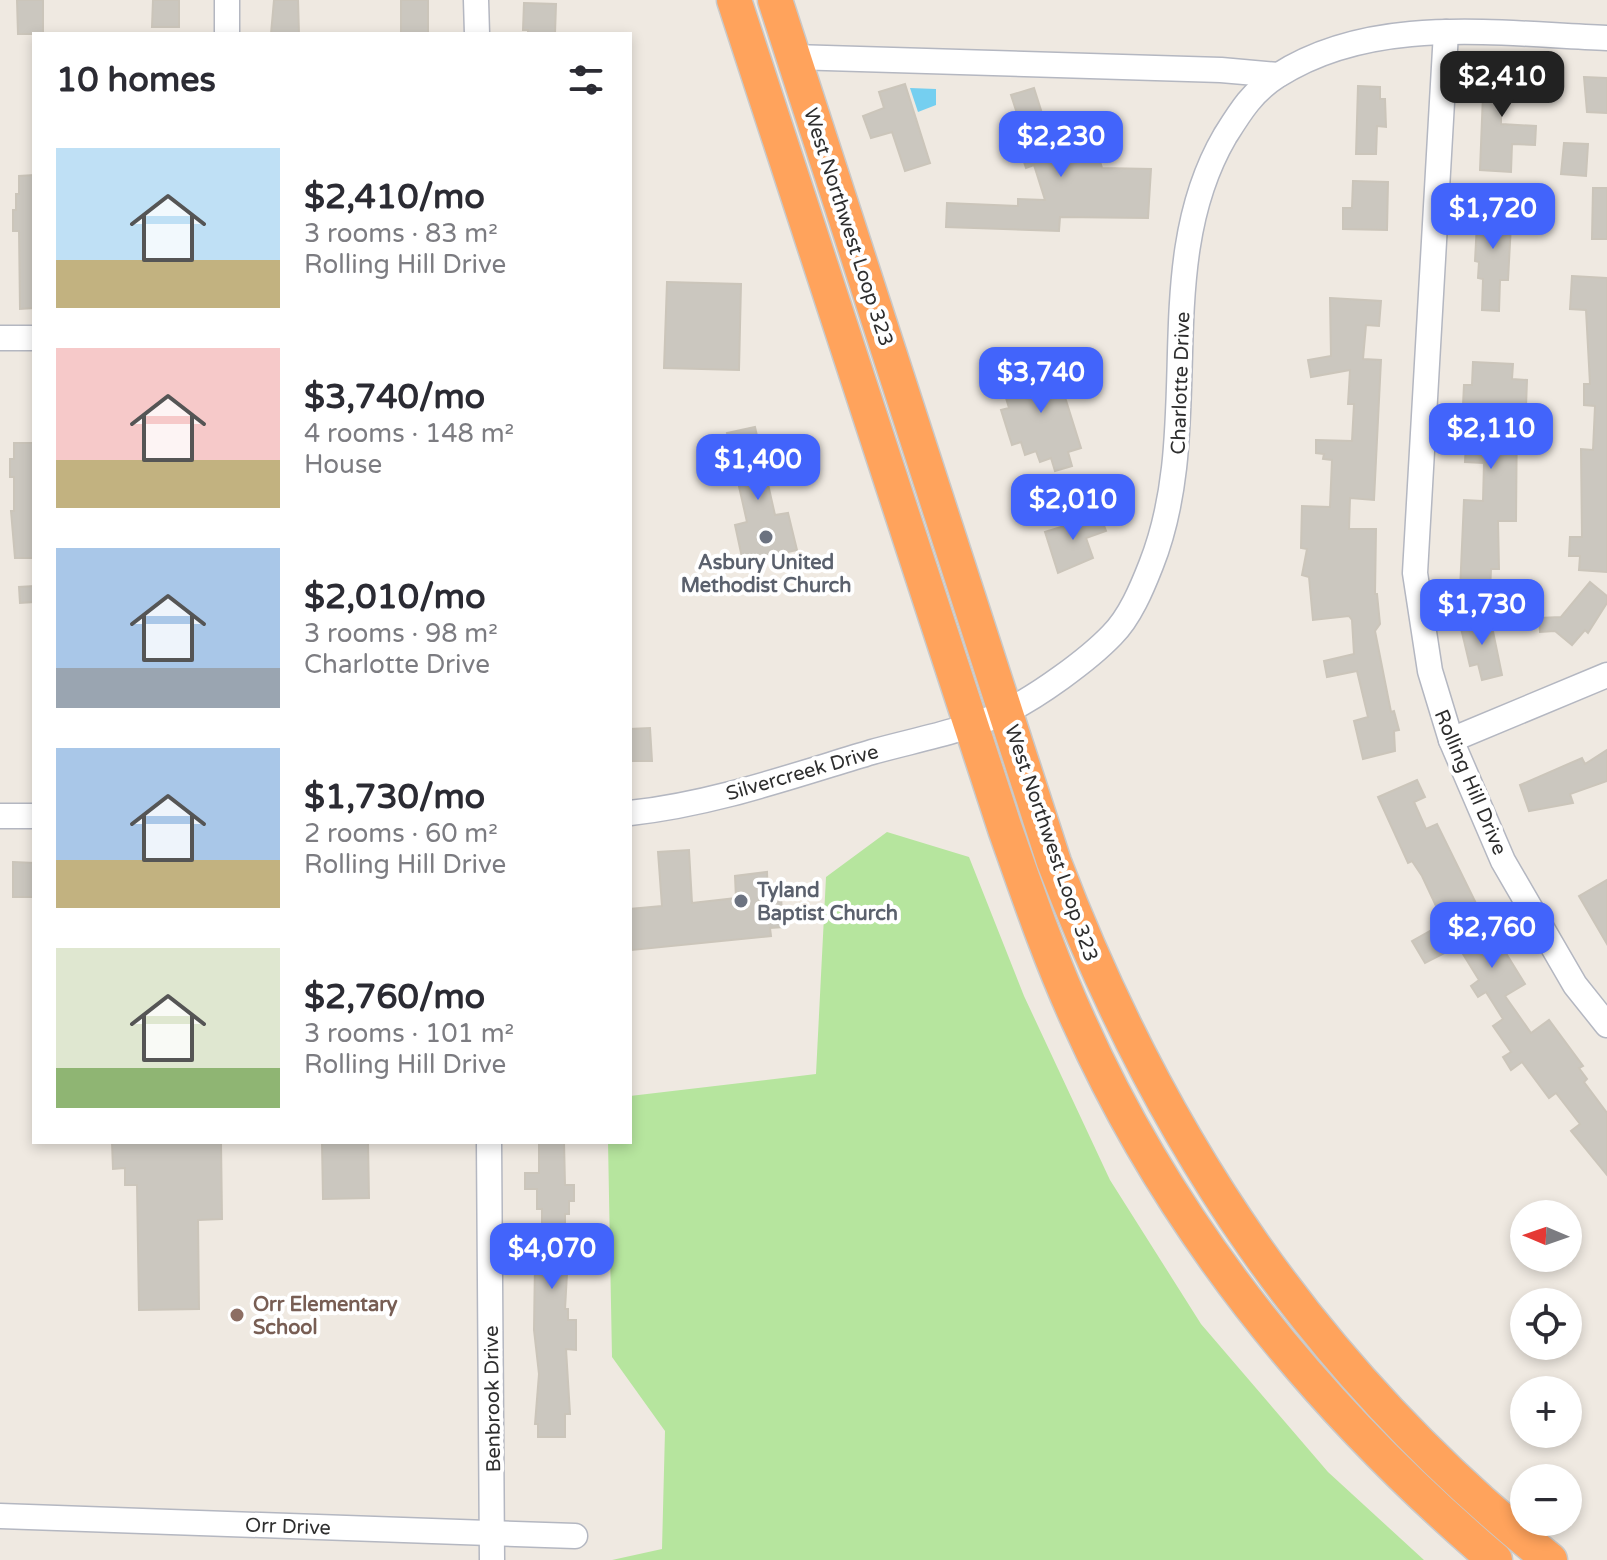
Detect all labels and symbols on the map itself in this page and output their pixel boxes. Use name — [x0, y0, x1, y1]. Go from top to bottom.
pin: $2,410 — [1437, 51, 1567, 119]
street label: West Northwest Loop 323 — [798, 105, 898, 349]
pin: $2,230 — [996, 111, 1126, 179]
pin: $1,720 — [1428, 183, 1558, 251]
street label: Charlotte Drive — [1167, 311, 1195, 455]
pin: $3,740 — [976, 347, 1106, 415]
pin: $2,110 — [1426, 403, 1556, 471]
pin: $1,400 — [693, 434, 823, 502]
pin: $2,010 — [1008, 474, 1138, 542]
marker: Asbury United Methodist Church — [757, 528, 775, 546]
place label: Asbury United Methodist Church — [681, 551, 851, 598]
pin: $1,730 — [1417, 579, 1547, 647]
street label: Rolling Hill Drive — [1429, 706, 1512, 859]
street label: West Northwest Loop 323 — [999, 722, 1103, 965]
street label: Silvercreek Drive — [723, 740, 881, 806]
place label: Tyland Baptist Church — [756, 879, 898, 926]
marker: Tyland Baptist Church — [732, 892, 750, 910]
pin: $2,760 — [1427, 902, 1557, 970]
north arrow — [1510, 1200, 1582, 1272]
pin: $4,070 — [487, 1223, 617, 1291]
place label: Orr Elementary School — [253, 1293, 398, 1340]
marker: Orr Elementary School — [228, 1306, 246, 1324]
street label: Benbrook Drive — [480, 1325, 506, 1473]
street label: Orr Drive — [245, 1514, 331, 1540]

